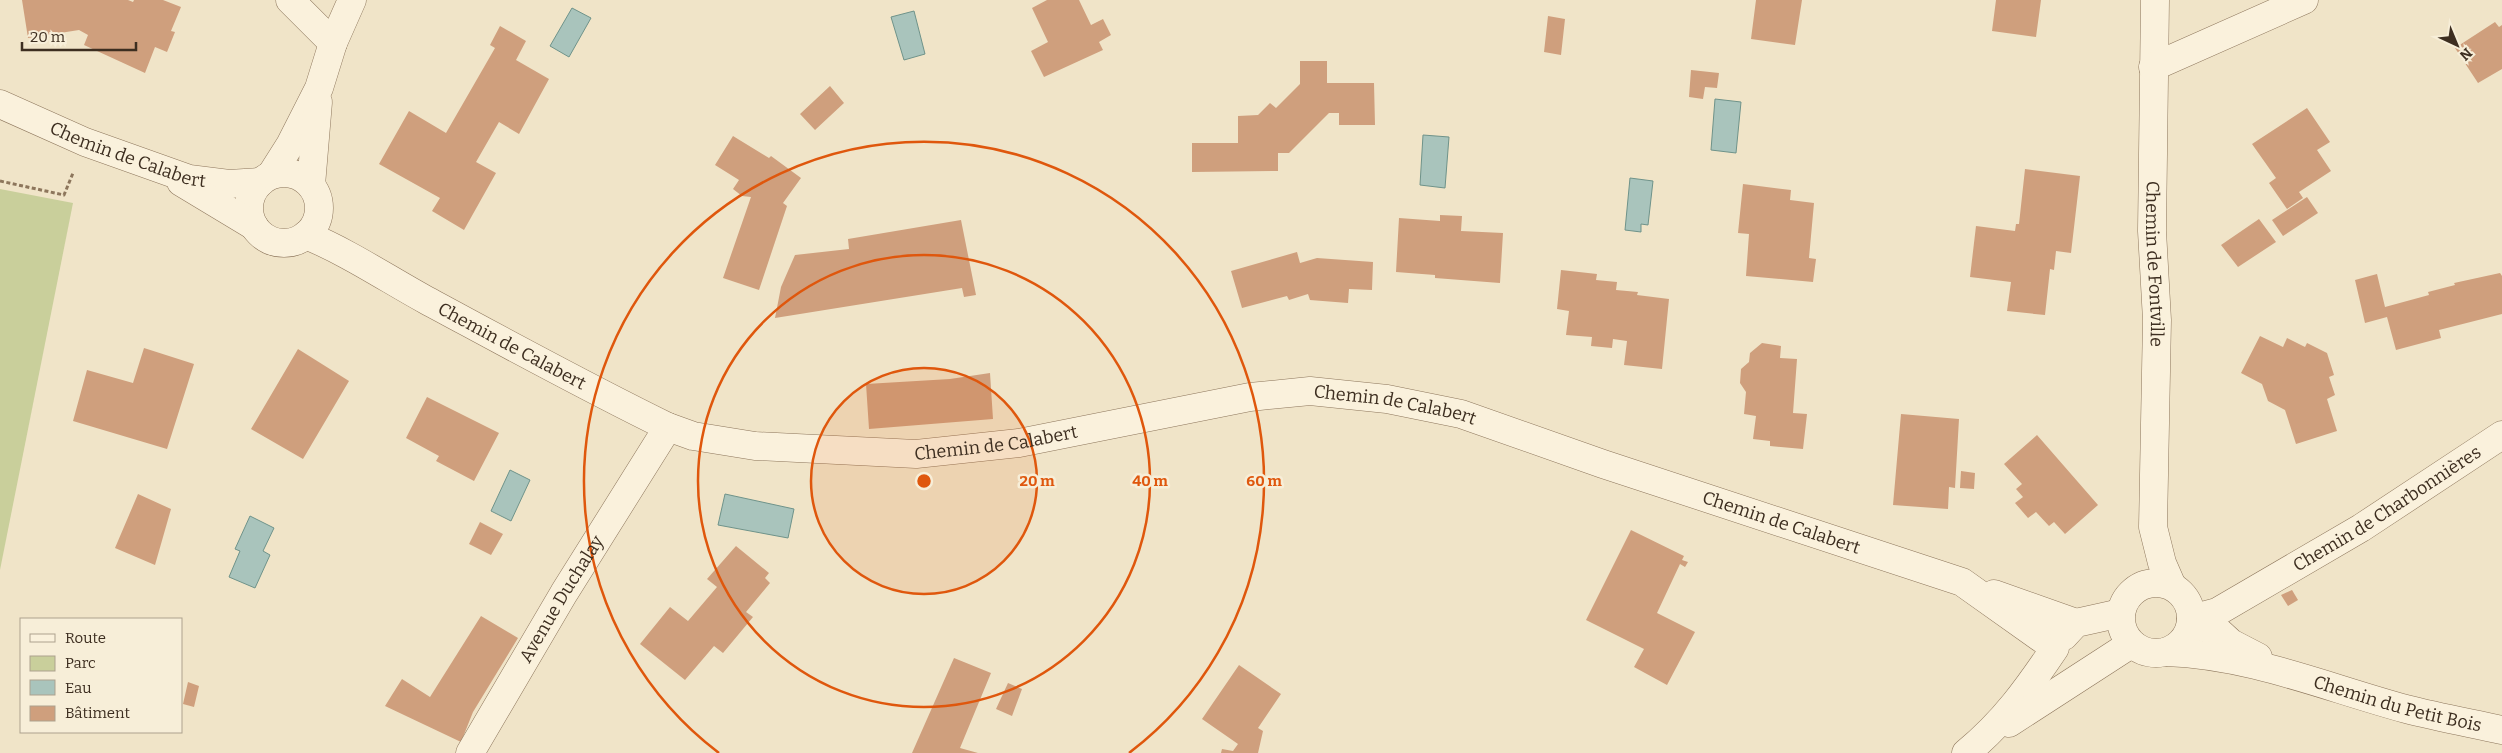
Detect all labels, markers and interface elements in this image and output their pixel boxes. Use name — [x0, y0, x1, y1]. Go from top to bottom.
scale bar — [22, 20, 136, 52]
north arrow — [2432, 20, 2482, 70]
text: 20 m — [30, 28, 66, 46]
text: N — [2456, 44, 2475, 64]
street label: Chemin de Calabert — [46, 117, 208, 192]
street label: Chemin de Fontville — [2141, 181, 2168, 347]
street label: Chemin de Calabert — [434, 297, 590, 395]
street label: Chemin de Calabert — [1313, 380, 1480, 430]
street label: Chemin de Calabert — [913, 421, 1080, 465]
street label: Chemin de Charbonnières — [2289, 441, 2485, 576]
centre of rings — [915, 472, 933, 490]
text: 20 m — [1020, 472, 1055, 490]
text: 40 m — [1132, 472, 1169, 490]
text: 60 m — [1246, 472, 1282, 490]
street label: Chemin de Calabert — [1700, 486, 1863, 559]
street label: Avenue Duchalay — [515, 531, 608, 667]
legend — [20, 618, 182, 733]
text: Route — [65, 629, 106, 647]
text: Parc — [65, 654, 96, 672]
street label: Chemin du Petit Bois — [2311, 671, 2484, 736]
text: Eau — [65, 679, 92, 697]
text: Bâtiment — [65, 704, 130, 722]

